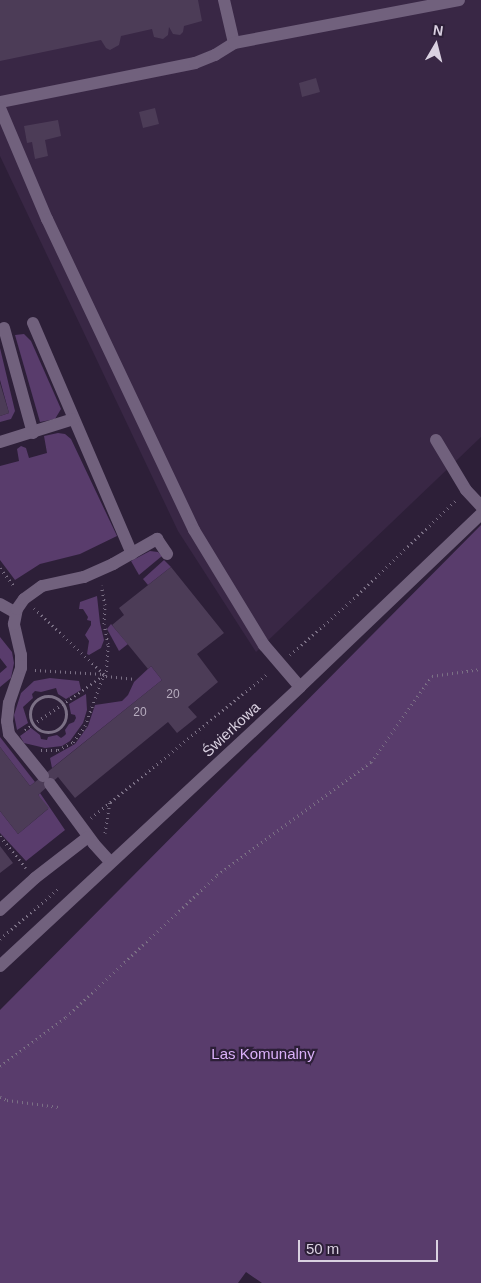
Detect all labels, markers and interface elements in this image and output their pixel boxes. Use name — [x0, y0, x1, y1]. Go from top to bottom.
north arrow — [411, 20, 461, 70]
text: N — [432, 22, 444, 39]
house number: 20 — [166, 688, 180, 702]
street label: Świerkowa — [198, 698, 264, 760]
house number: 20 — [133, 706, 147, 720]
park label: Las Komunalny — [211, 1045, 315, 1063]
scale bar — [301, 1230, 441, 1262]
text: 50 m — [306, 1240, 339, 1257]

